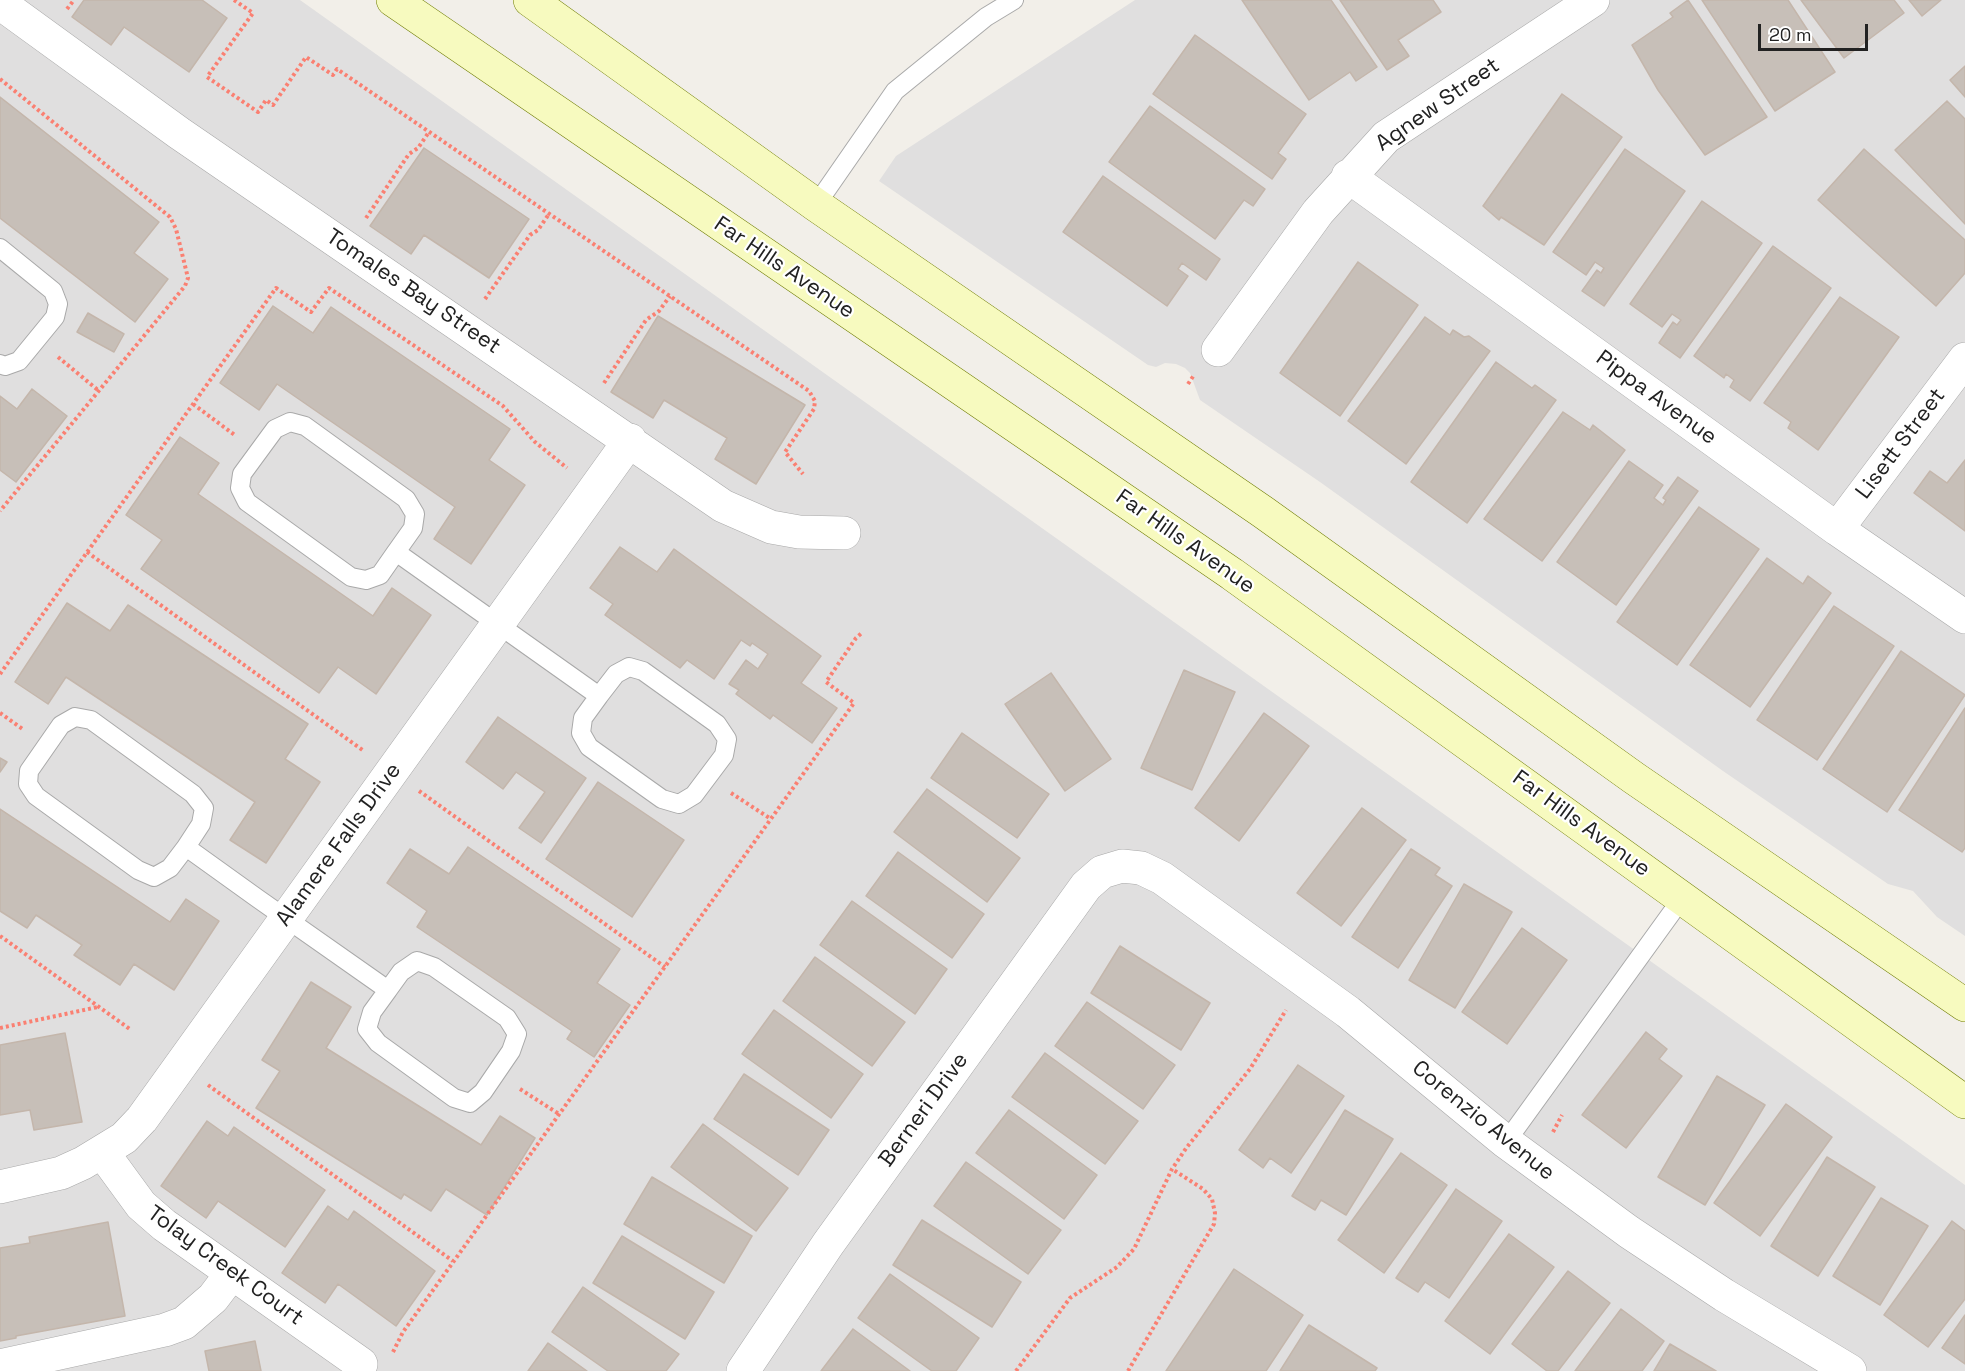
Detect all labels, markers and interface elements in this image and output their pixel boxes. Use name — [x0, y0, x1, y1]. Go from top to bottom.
scale bar — [1761, 12, 1870, 50]
text: 20 m — [1769, 23, 1812, 46]
street label: Agnew Street — [1371, 53, 1505, 157]
street label: Far Hills Avenue — [709, 211, 859, 325]
street label: Tomales Bay Street — [321, 224, 505, 360]
street label: Pippa Avenue — [1590, 345, 1722, 451]
street label: Lisett Street — [1851, 383, 1951, 505]
street label: Far Hills Avenue — [1110, 484, 1260, 600]
street label: Alamere Falls Drive — [271, 758, 407, 932]
street label: Far Hills Avenue — [1507, 765, 1655, 883]
street label: Berneri Drive — [874, 1048, 974, 1172]
street label: Corenzio Avenue — [1406, 1055, 1560, 1187]
street label: Tolay Creek Court — [142, 1201, 308, 1331]

